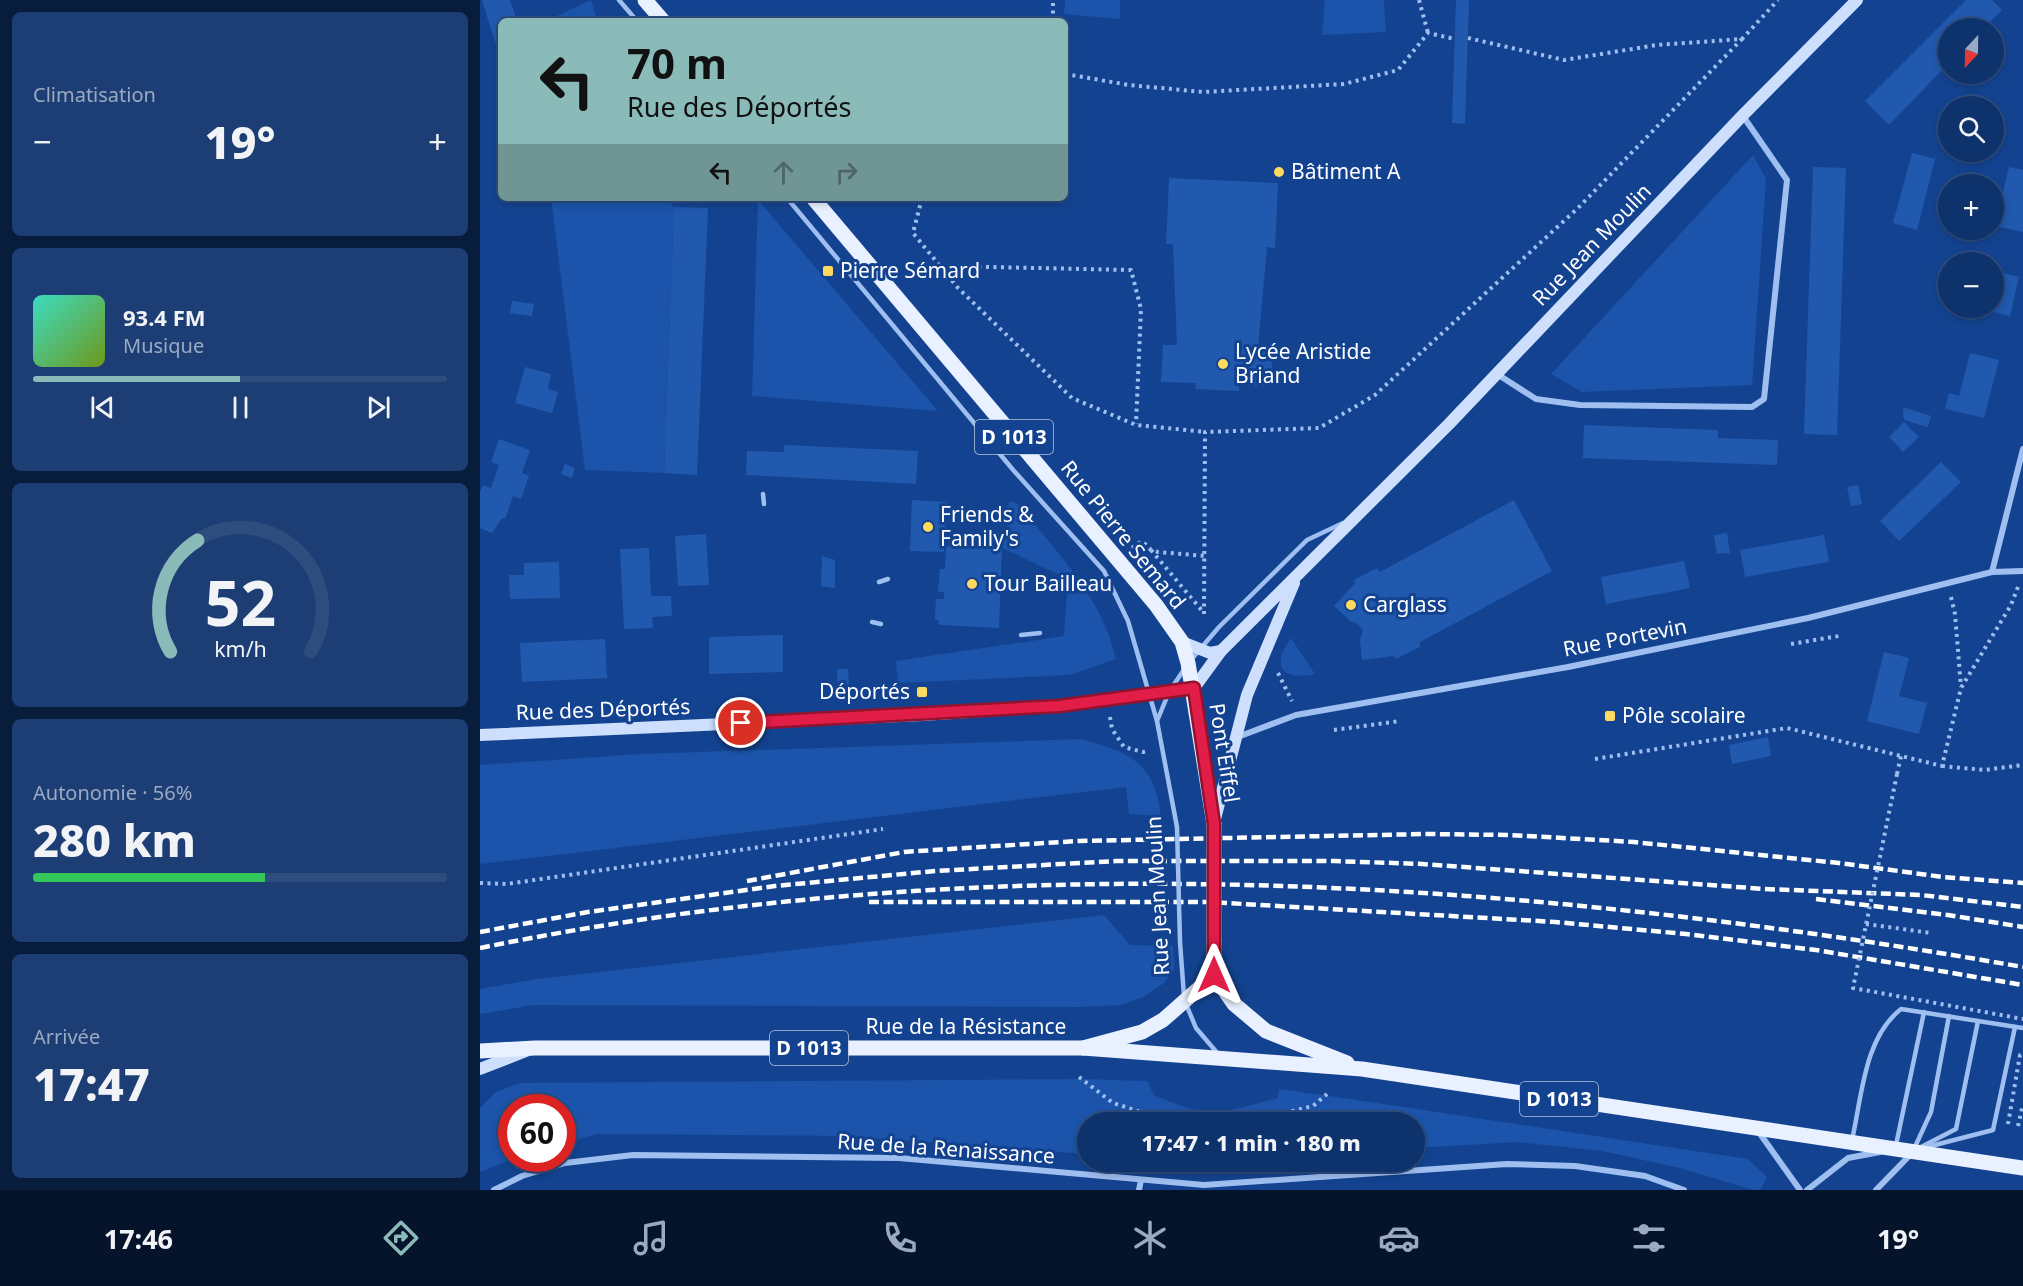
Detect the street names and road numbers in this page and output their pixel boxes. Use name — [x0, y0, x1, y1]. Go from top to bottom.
street label: Rue Jean Moulin — [1526, 177, 1657, 311]
road number: D 1013 — [975, 420, 1053, 454]
street label: Rue Pierre Semard — [1055, 454, 1192, 614]
street label: Rue Portevin — [1561, 611, 1689, 663]
street label: Rue des Déportés — [515, 692, 691, 726]
street label: Pont Eiffel — [1203, 701, 1247, 805]
street label: Rue Jean Moulin — [1139, 816, 1175, 977]
street label: Rue de la Résistance — [866, 1012, 1066, 1040]
road number: D 1013 — [770, 1031, 848, 1065]
road number: D 1013 — [1520, 1082, 1598, 1116]
street label: Rue de la Renaissance — [836, 1126, 1056, 1170]

